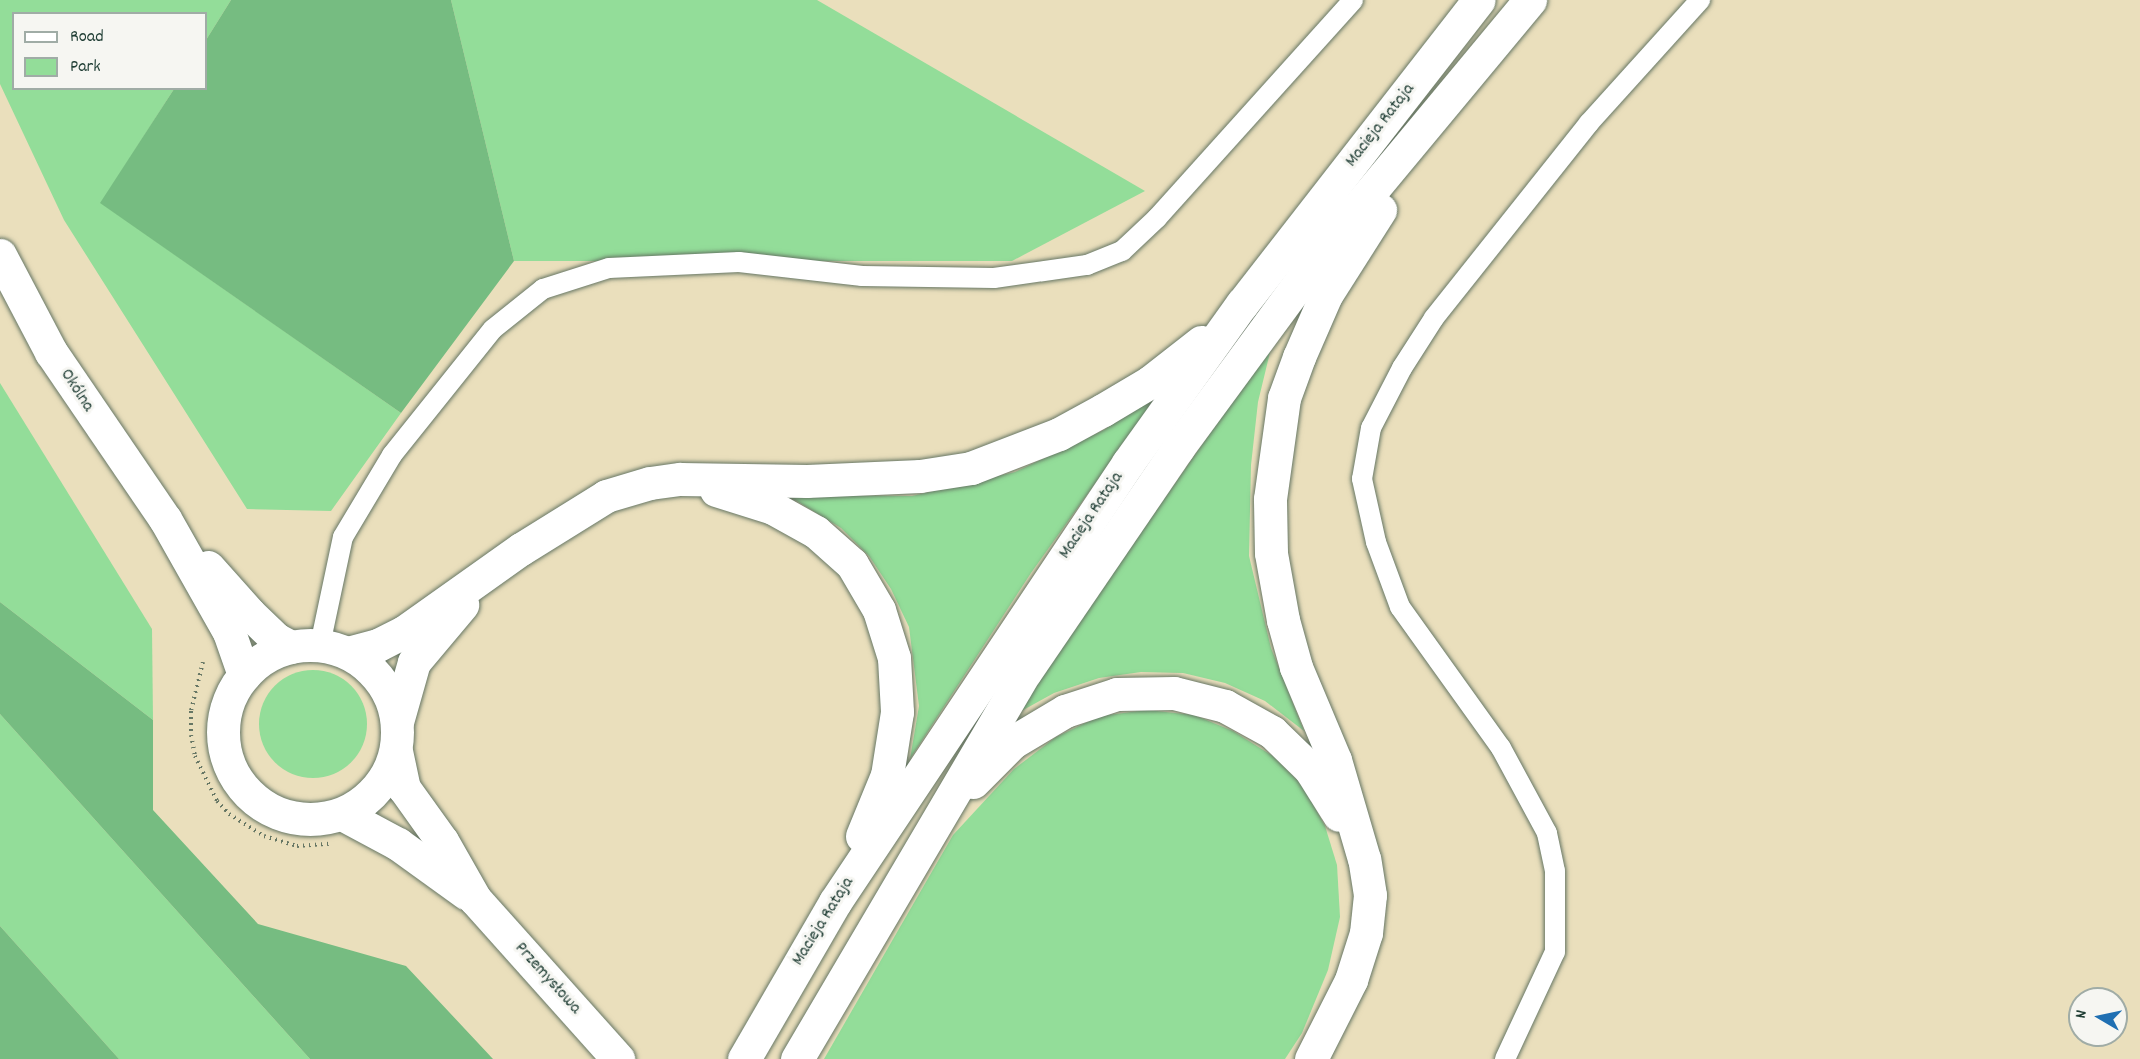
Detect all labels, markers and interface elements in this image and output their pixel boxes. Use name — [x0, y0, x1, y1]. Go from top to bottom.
legend — [12, 12, 207, 90]
text: Road — [70, 25, 104, 50]
text: Park — [70, 55, 101, 80]
street label: Macieja Rataja — [1342, 80, 1420, 172]
street label: Okólna — [54, 366, 98, 416]
street label: Macieja Rataja — [1055, 468, 1129, 564]
street label: Macieja Rataja — [788, 874, 860, 970]
street label: Przemysłowa — [509, 939, 585, 1019]
north arrow — [2068, 987, 2128, 1047]
text: N — [2070, 1009, 2094, 1020]

